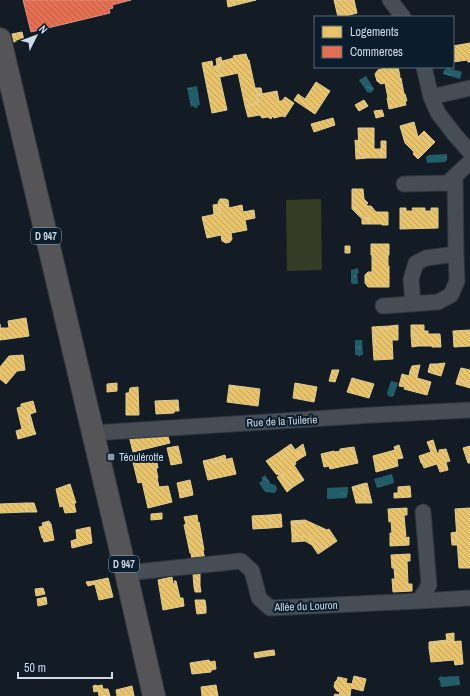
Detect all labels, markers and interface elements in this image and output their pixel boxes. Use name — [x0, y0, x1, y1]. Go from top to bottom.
north arrow — [16, 16, 56, 56]
legend — [314, 16, 454, 68]
text: N — [36, 22, 51, 36]
text: Logements — [350, 24, 399, 40]
text: Commerces — [350, 44, 403, 60]
road number: D 947 — [31, 228, 61, 244]
street label: Rue de la Tuilerie — [246, 412, 318, 430]
place label: Téoulérotte — [119, 450, 164, 464]
marker: Téoulérotte — [106, 452, 116, 462]
road number: D 947 — [109, 556, 139, 572]
street label: Allée du Louron — [273, 598, 338, 614]
scale bar — [18, 654, 112, 680]
text: 50 m — [24, 660, 46, 676]

